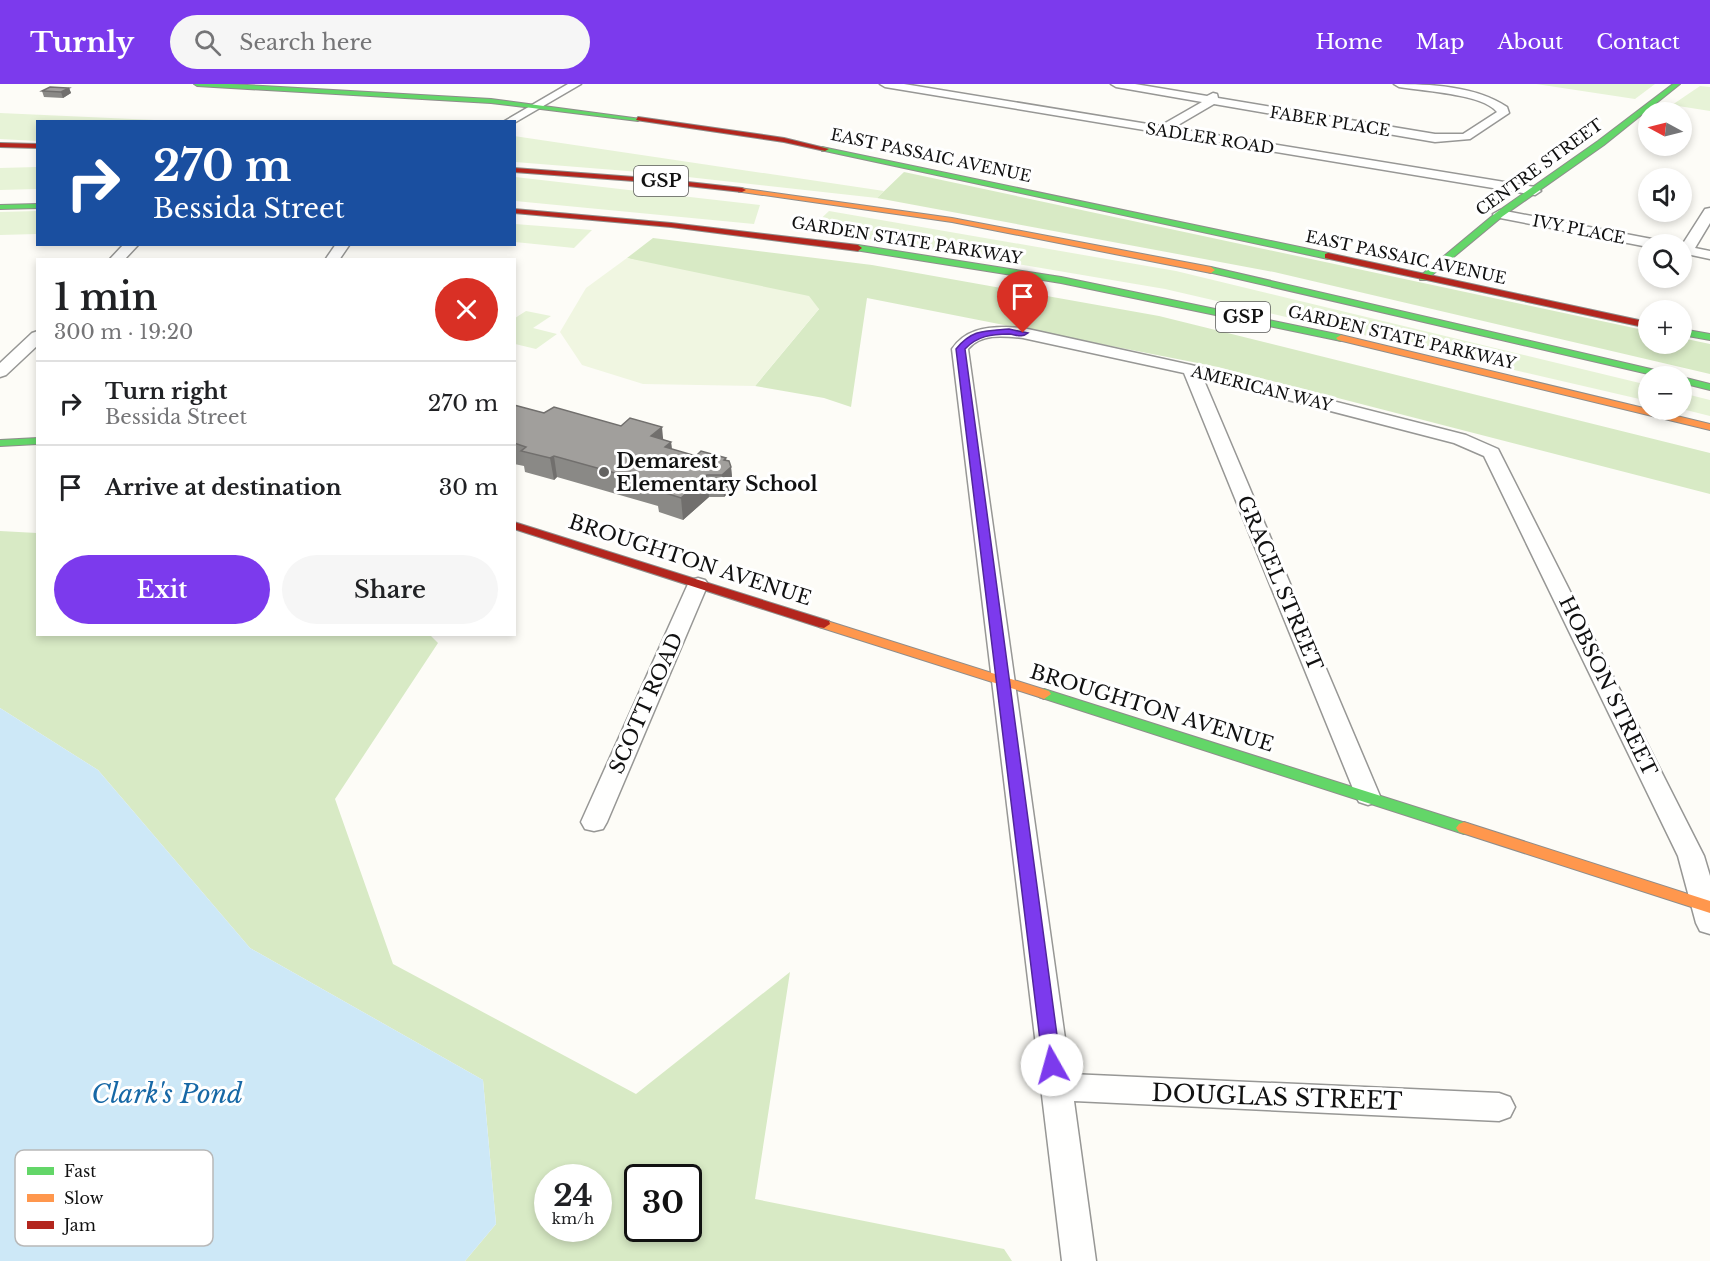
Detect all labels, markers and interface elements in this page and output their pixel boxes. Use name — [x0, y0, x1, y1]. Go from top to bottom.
search box — [170, 15, 590, 69]
text: Turnly — [30, 25, 134, 60]
icon: search — [191, 26, 224, 59]
text: Search here — [239, 29, 372, 56]
text: Home — [1316, 29, 1383, 55]
text: Map — [1416, 29, 1464, 55]
text: About — [1497, 29, 1563, 55]
text: Contact — [1596, 29, 1680, 55]
street label: FABER PLACE — [1268, 102, 1392, 140]
north arrow — [1638, 102, 1692, 156]
map controls — [1638, 102, 1692, 420]
street label: CENTRE STREET — [1472, 114, 1607, 220]
street label: SADLER ROAD — [1144, 118, 1276, 158]
street label: EAST PASSAIC AVENUE — [829, 124, 1033, 186]
text: 270 m — [153, 140, 291, 192]
icon: right — [54, 144, 132, 222]
road number: GSP — [634, 166, 688, 196]
button: sound — [1638, 168, 1692, 222]
text: Bessida Street — [153, 192, 345, 225]
street label: IVY PLACE — [1531, 210, 1627, 248]
street label: GARDEN STATE PARKWAY — [790, 212, 1024, 268]
street label: EAST PASSAIC AVENUE — [1304, 226, 1508, 288]
button: search — [1638, 234, 1692, 288]
pin — [997, 271, 1048, 333]
text: 1 min — [54, 275, 158, 320]
button: close — [435, 278, 498, 341]
icon: arrive — [1006, 280, 1039, 313]
button: + — [1638, 300, 1692, 354]
street label: GARDEN STATE PARKWAY — [1286, 301, 1518, 373]
road number: GSP — [1216, 302, 1270, 332]
text: 300 m · 19:20 — [54, 320, 193, 344]
street label: AMERICAN WAY — [1188, 361, 1335, 415]
button: − — [1638, 366, 1692, 420]
text: Turn right — [105, 378, 227, 405]
icon: right — [54, 387, 87, 420]
text: 270 m — [428, 390, 498, 417]
text: Bessida Street — [105, 405, 247, 429]
place label: Demarest Elementary School — [616, 449, 817, 496]
marker: Demarest Elementary School — [597, 465, 611, 479]
icon: arrive — [54, 471, 87, 504]
text: Arrive at destination — [105, 474, 342, 501]
text: 30 m — [439, 474, 498, 501]
street label: GRACEL STREET — [1232, 492, 1328, 674]
street label: BROUGHTON AVENUE — [566, 509, 814, 611]
button: Exit — [54, 555, 270, 624]
button: Share — [282, 555, 498, 624]
street label: HOBSON STREET — [1554, 592, 1662, 780]
street label: SCOTT ROAD — [604, 629, 688, 777]
street label: BROUGHTON AVENUE — [1027, 659, 1277, 757]
position arrow — [1020, 1033, 1084, 1097]
water label: Clark's Pond — [92, 1078, 243, 1110]
street label: DOUGLAS STREET — [1151, 1078, 1403, 1116]
legend — [15, 1150, 213, 1246]
text: Fast — [64, 1161, 96, 1181]
speed limit sign: 30 — [624, 1164, 702, 1242]
text: 24 — [553, 1177, 593, 1214]
text: Slow — [64, 1188, 104, 1208]
text: km/h — [552, 1209, 594, 1228]
text: Jam — [62, 1215, 96, 1235]

